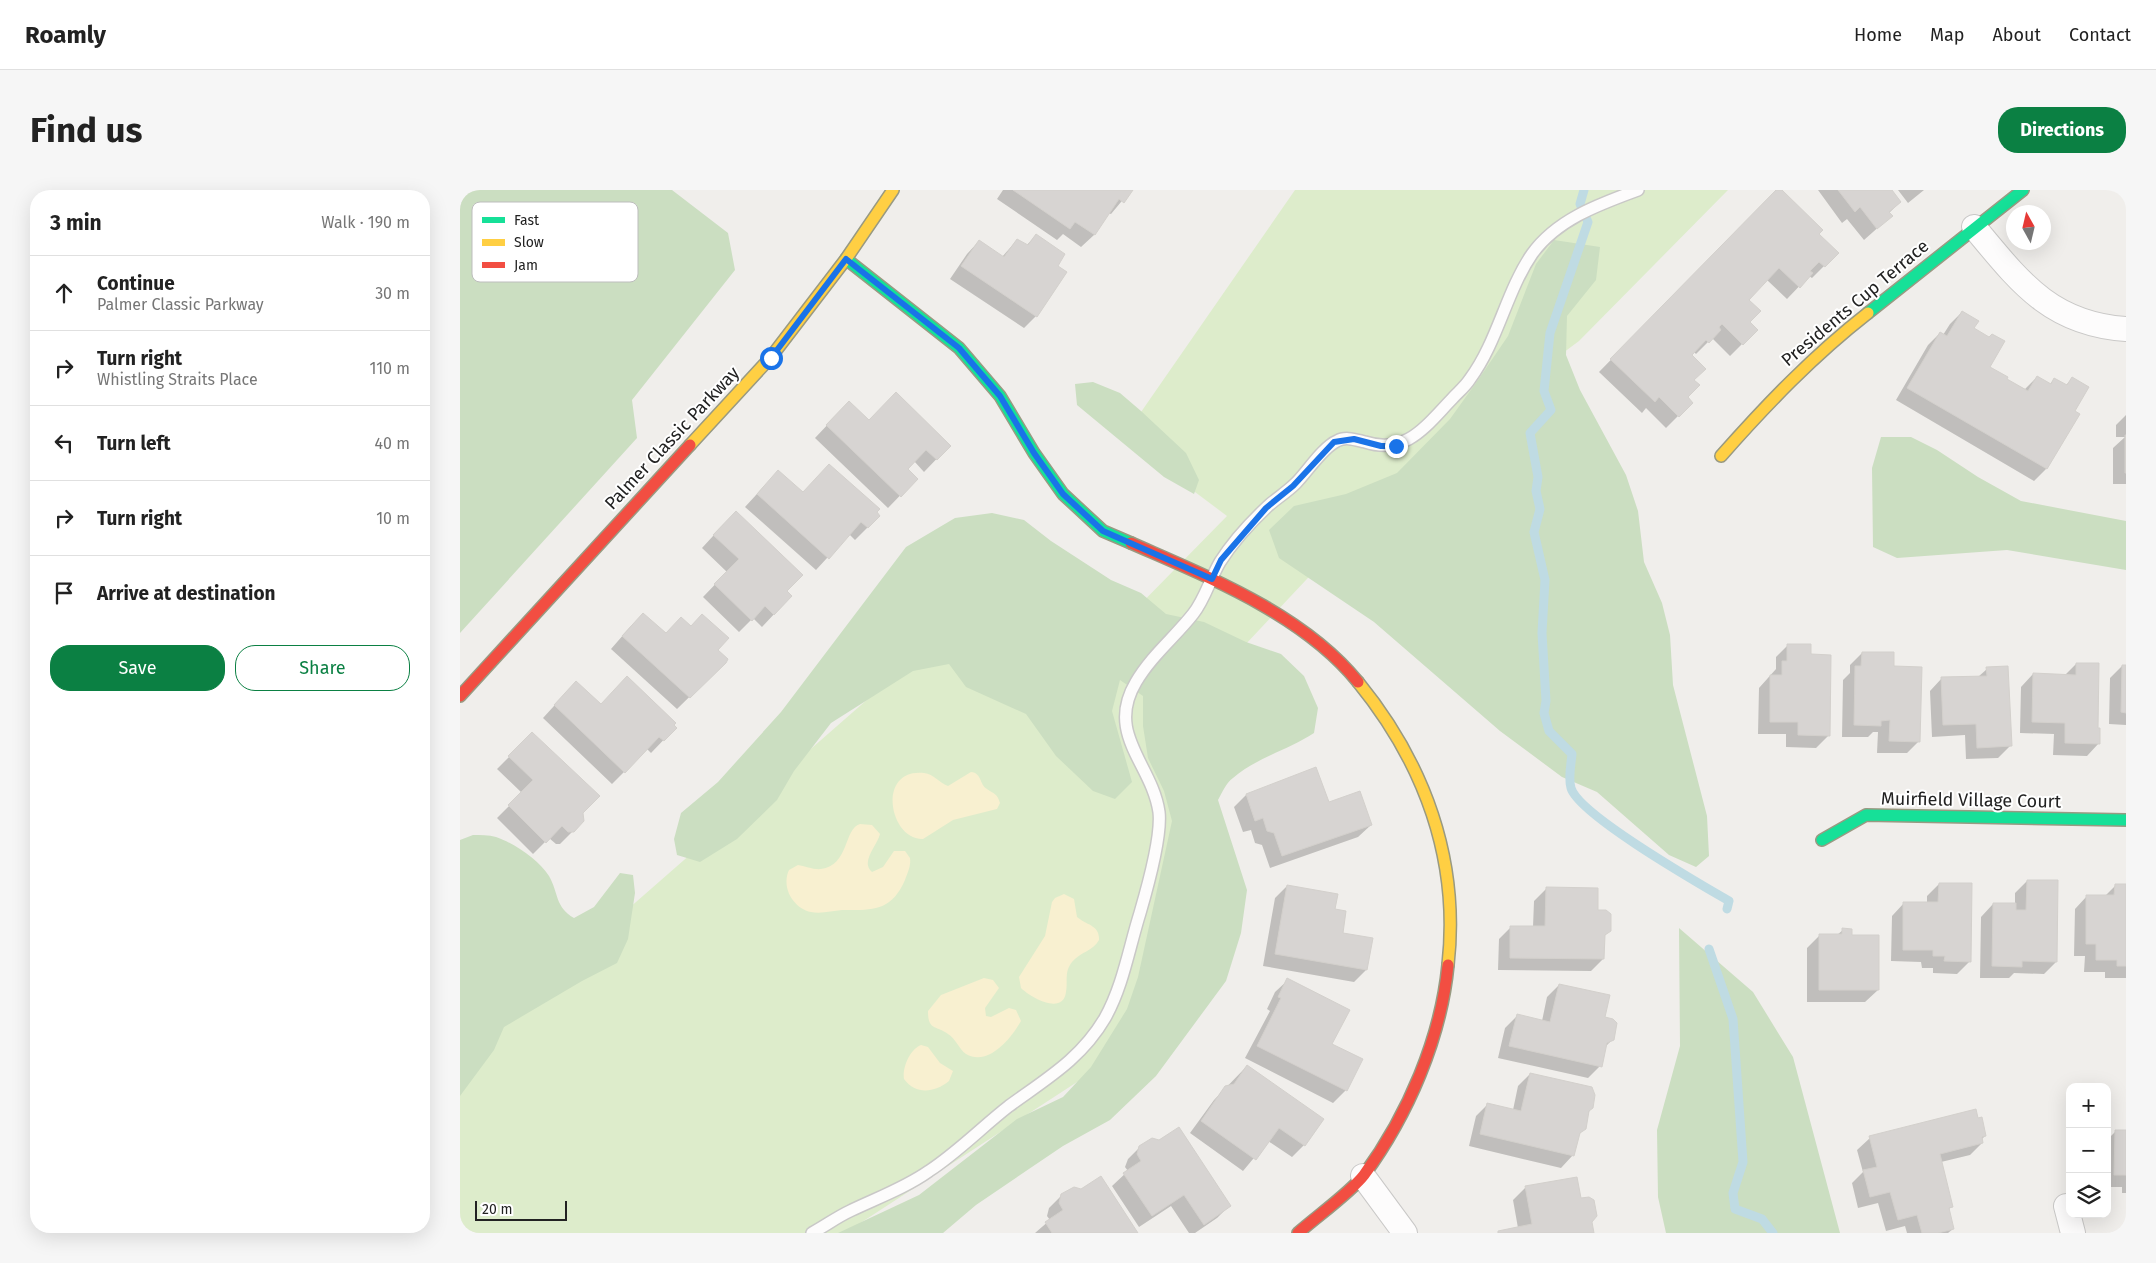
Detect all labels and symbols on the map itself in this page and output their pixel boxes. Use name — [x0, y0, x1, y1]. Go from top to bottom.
legend — [472, 202, 638, 282]
north arrow — [2006, 205, 2051, 250]
text: Fast — [514, 212, 540, 229]
text: Slow — [514, 234, 544, 251]
street label: Presidents Cup Terrace — [1777, 235, 1933, 371]
text: Jam — [514, 257, 538, 274]
route start — [760, 347, 783, 370]
street label: Palmer Classic Parkway — [600, 362, 744, 514]
route end — [1385, 435, 1408, 458]
street label: Muirfield Village Court — [1881, 787, 2062, 813]
scale bar — [475, 1198, 568, 1221]

